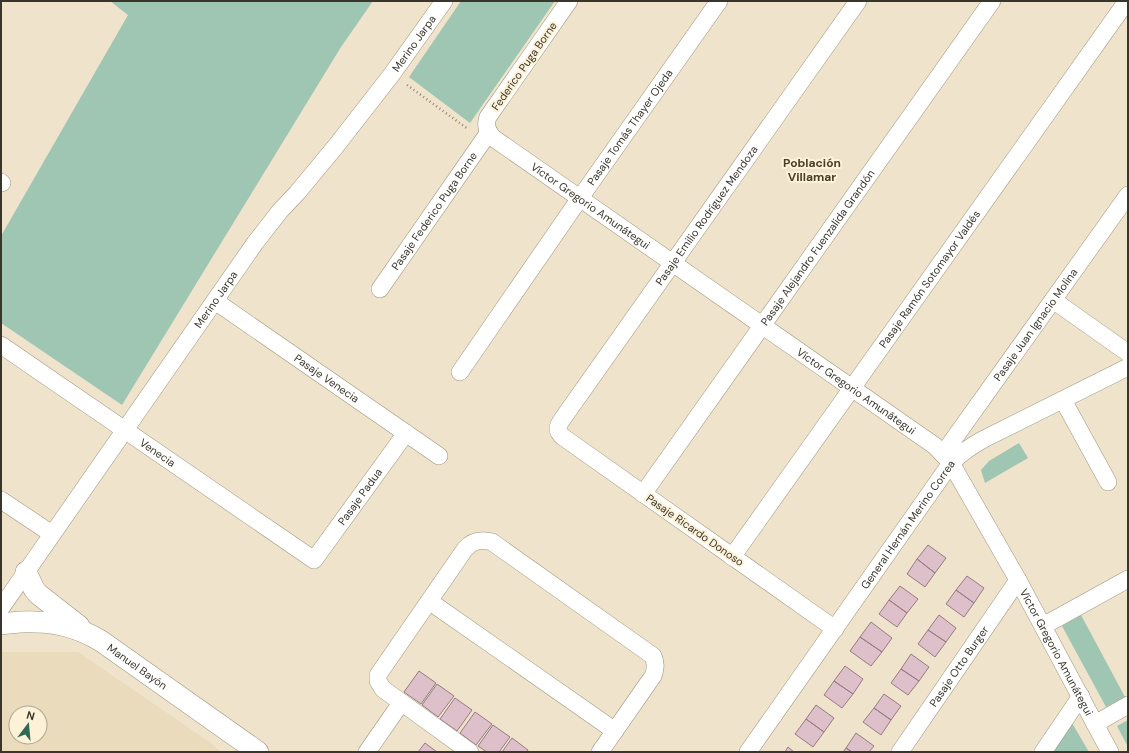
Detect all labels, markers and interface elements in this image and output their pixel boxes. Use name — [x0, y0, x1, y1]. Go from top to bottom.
street label: Merino Jarpa — [389, 12, 439, 74]
street label: Federico Puga Borne — [488, 19, 560, 113]
street label: Pasaje Tomás Thayer Ojeda — [584, 66, 676, 188]
street label: Pasaje Emilio Rodríguez Mendoza — [652, 143, 761, 288]
street label: Pasaje Federico Puga Borne — [388, 149, 480, 273]
district label: Población Villamar — [783, 155, 841, 185]
street label: Víctor Gregorio Amunátegui — [528, 159, 653, 252]
street label: Pasaje Alejandro Fuenzalida Grandón — [757, 167, 878, 328]
street label: Pasaje Ramón Sotomayor Valdés — [876, 207, 983, 351]
street label: Pasaje Juan Ignacio Molina — [990, 266, 1080, 384]
street label: Merino Jarpa — [191, 268, 241, 331]
street label: Víctor Gregorio Amunátegui — [794, 345, 918, 437]
street label: Pasaje Venecia — [292, 351, 362, 406]
street label: Venecia — [137, 435, 178, 470]
street label: General Hernán Merino Correa — [858, 457, 958, 592]
street label: Pasaje Padua — [335, 465, 385, 528]
street label: Pasaje Ricardo Donoso — [643, 491, 747, 569]
street label: Víctor Gregorio Amunátegui — [1017, 586, 1096, 718]
street label: Pasaje Otto Burger — [926, 623, 992, 709]
street label: Manuel Bayón — [104, 641, 170, 693]
north arrow — [8, 705, 48, 745]
text: N — [25, 708, 37, 723]

